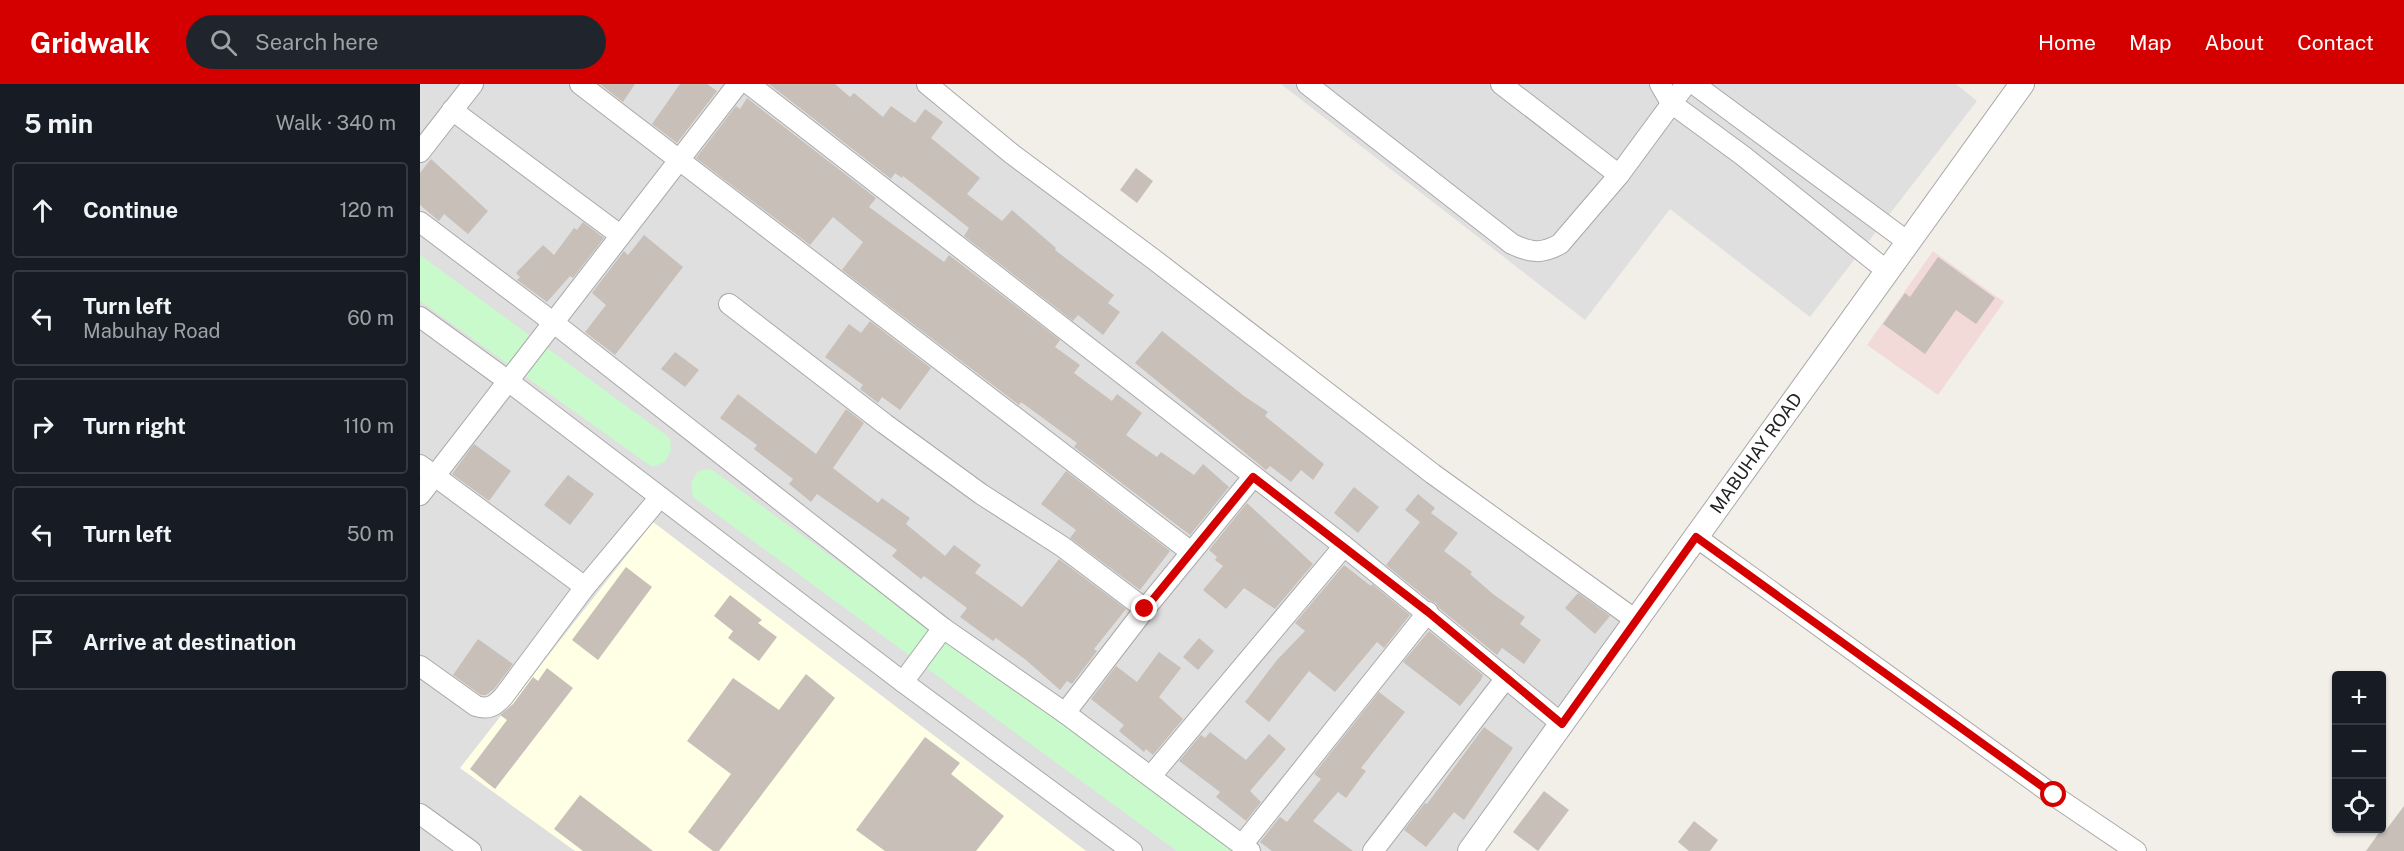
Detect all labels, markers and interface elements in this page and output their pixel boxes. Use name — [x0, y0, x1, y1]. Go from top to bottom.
search box — [186, 15, 606, 69]
text: Gridwalk — [30, 26, 150, 59]
icon: search — [207, 26, 240, 59]
text: Search here — [255, 29, 379, 55]
text: Home — [2038, 30, 2096, 55]
text: Map — [2129, 30, 2172, 55]
text: About — [2205, 30, 2264, 55]
text: Contact — [2297, 30, 2374, 55]
text: 5 min — [24, 108, 93, 139]
text: Walk · 340 m — [276, 111, 396, 135]
icon: ahead — [26, 194, 59, 227]
text: Continue — [83, 197, 178, 223]
text: 120 m — [340, 198, 394, 222]
text: Turn left — [83, 293, 172, 319]
icon: left — [26, 302, 59, 335]
text: 60 m — [347, 306, 394, 330]
text: Mabuhay Road — [83, 319, 220, 343]
street label: MABUHAY ROAD — [1705, 389, 1806, 517]
icon: right — [26, 410, 59, 443]
text: Turn right — [83, 413, 186, 439]
text: 110 m — [343, 414, 394, 438]
icon: left — [26, 518, 59, 551]
text: Turn left — [83, 521, 172, 547]
text: 50 m — [347, 522, 394, 546]
route end — [1131, 595, 1157, 621]
icon: arrive — [26, 626, 59, 659]
text: Arrive at destination — [83, 629, 296, 655]
map controls — [2332, 671, 2386, 833]
button: + — [2332, 671, 2386, 725]
button: − — [2332, 725, 2386, 779]
button: locate — [2332, 779, 2386, 833]
route start — [2040, 781, 2066, 807]

